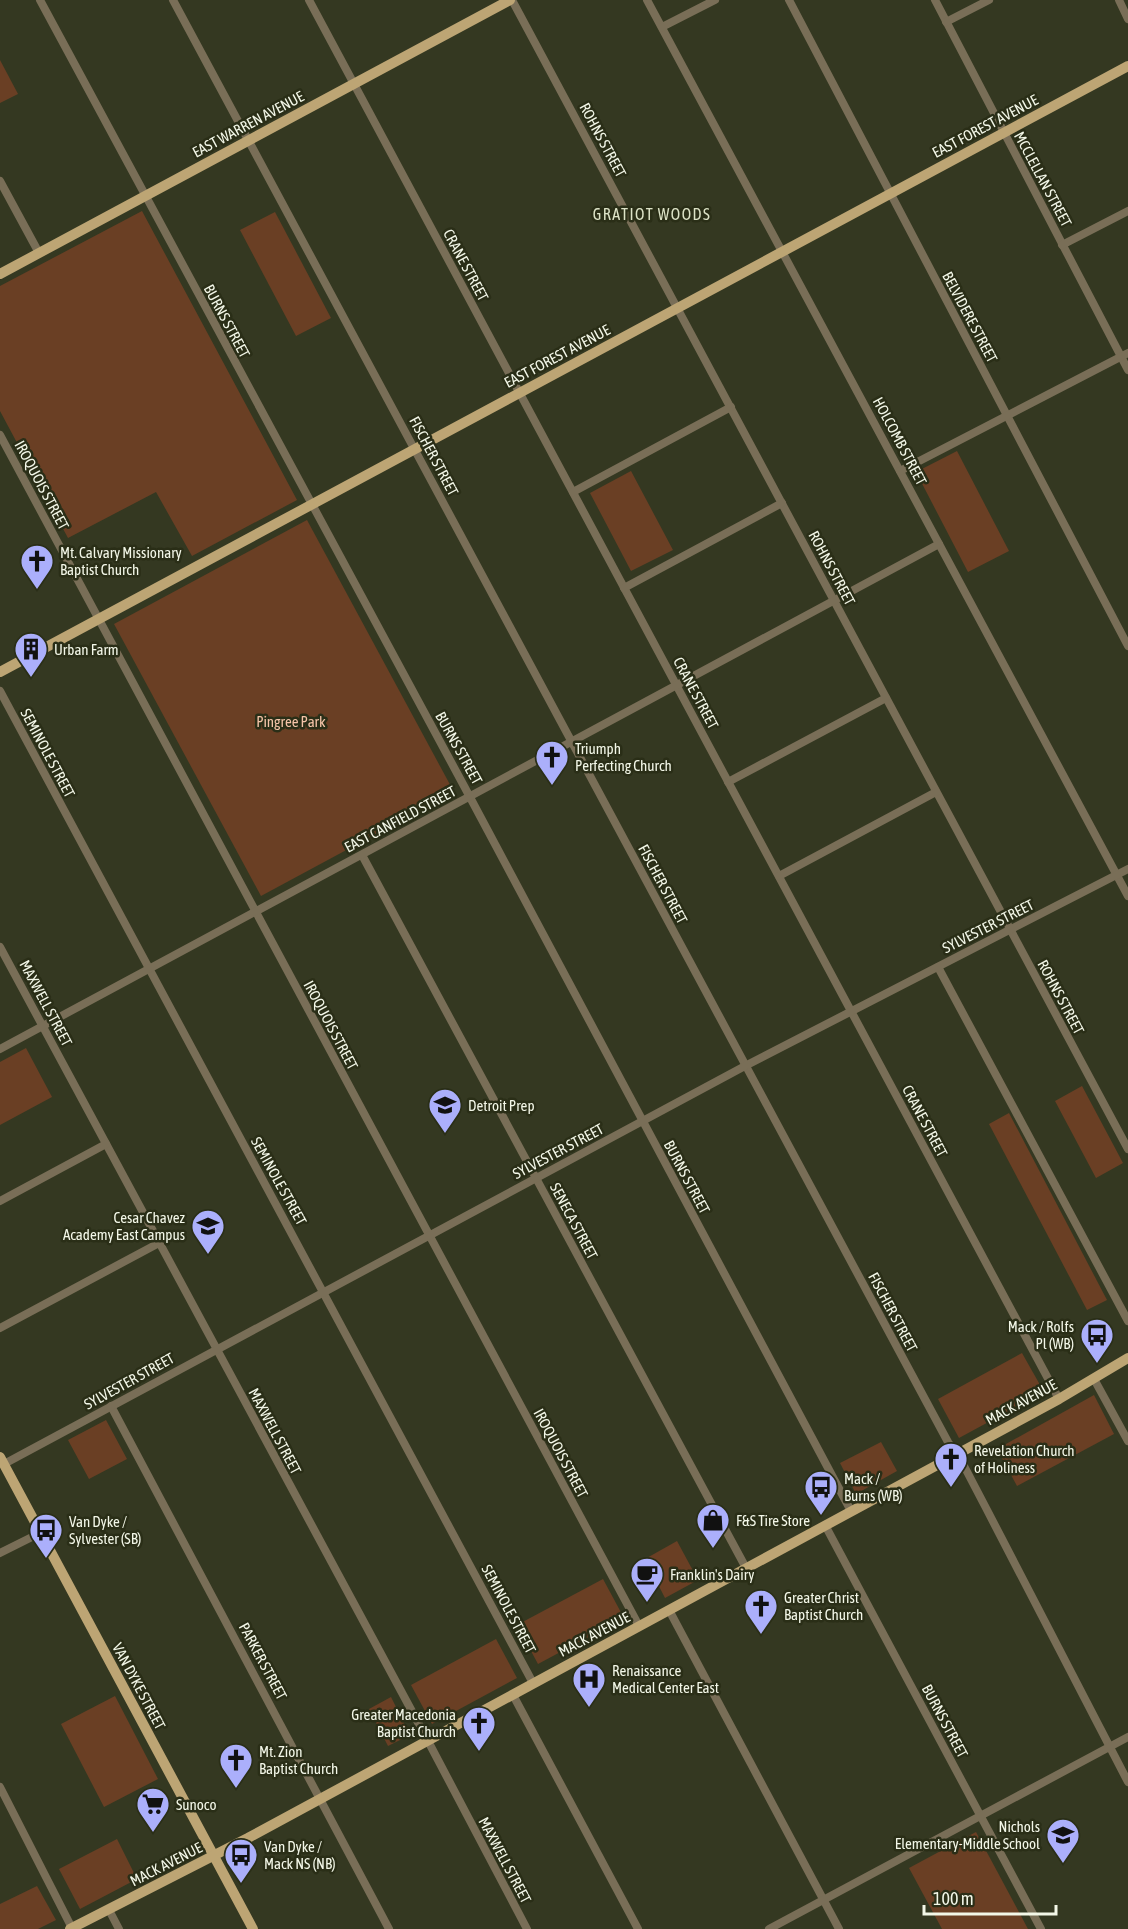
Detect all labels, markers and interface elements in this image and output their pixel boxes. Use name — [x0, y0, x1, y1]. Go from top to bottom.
street label: EAST WARREN AVENUE — [189, 87, 307, 161]
street label: EAST FOREST AVENUE — [929, 91, 1041, 161]
street label: ROHNS STREET — [576, 100, 630, 180]
street label: MCCLELLAN STREET — [1011, 129, 1075, 230]
district label: GRATIOT WOODS — [593, 205, 711, 223]
street label: CRANE STREET — [440, 226, 492, 304]
street label: BELVIDERE STREET — [939, 269, 1001, 366]
street label: BURNS STREET — [201, 282, 254, 361]
street label: EAST FOREST AVENUE — [501, 321, 613, 391]
street label: HOLCOMB STREET — [870, 394, 931, 488]
street label: FISCHER STREET — [406, 413, 462, 499]
street label: IROQUOIS STREET — [11, 438, 73, 533]
street label: ROHNS STREET — [805, 528, 859, 608]
church icon: Mt. Calvary Missionary Baptist Church — [19, 543, 55, 590]
place label: Mt. Calvary Missionary Baptist Church — [60, 544, 182, 578]
building icon: Urban Farm — [13, 631, 49, 678]
place label: Urban Farm — [54, 641, 119, 658]
street label: CRANE STREET — [670, 654, 722, 732]
street label: SEMINOLE STREET — [17, 706, 79, 801]
street label: BURNS STREET — [432, 709, 486, 788]
park label: Pingree Park — [256, 713, 326, 730]
church icon: Triumph Perfecting Church — [534, 739, 570, 786]
place label: Triumph Perfecting Church — [575, 740, 672, 774]
street label: EAST CANFIELD STREET — [341, 782, 459, 856]
street label: FISCHER STREET — [635, 841, 691, 927]
street label: SYLVESTER STREET — [939, 895, 1037, 956]
street label: MAXWELL STREET — [16, 957, 76, 1049]
street label: ROHNS STREET — [1034, 957, 1088, 1037]
street label: IROQUOIS STREET — [300, 978, 362, 1073]
street label: CRANE STREET — [899, 1082, 951, 1160]
school or university icon: Detroit Prep — [427, 1087, 463, 1134]
place label: Detroit Prep — [468, 1097, 535, 1114]
street label: SYLVESTER STREET — [510, 1120, 607, 1182]
street label: SEMINOLE STREET — [248, 1134, 310, 1228]
street label: BURNS STREET — [661, 1138, 714, 1217]
street label: SENECA STREET — [547, 1180, 601, 1262]
school or university icon: Cesar Chavez Academy East Campus — [190, 1208, 226, 1255]
place label: Cesar Chavez Academy East Campus — [63, 1209, 186, 1243]
street label: FISCHER STREET — [865, 1269, 921, 1355]
bus stop icon: Mack / Rolfs Pl (WB) — [1079, 1317, 1115, 1364]
place label: Mack / Rolfs Pl (WB) — [1008, 1318, 1074, 1352]
street label: SYLVESTER STREET — [81, 1349, 177, 1413]
street label: MACK AVENUE — [983, 1375, 1060, 1428]
street label: MAXWELL STREET — [245, 1385, 305, 1477]
street label: IROQUOIS STREET — [530, 1406, 592, 1501]
church icon: Revelation Church of Holiness — [933, 1441, 969, 1488]
place label: Revelation Church of Holiness — [974, 1442, 1075, 1476]
bus stop icon: Mack / Burns (WB) — [803, 1469, 839, 1516]
place label: Mack / Burns (WB) — [844, 1470, 903, 1504]
shop icon: F&S Tire Store — [695, 1502, 731, 1549]
bus stop icon: Van Dyke / Sylvester (SB) — [28, 1512, 64, 1559]
place label: F&S Tire Store — [736, 1512, 810, 1529]
place label: Van Dyke / Sylvester (SB) — [69, 1513, 141, 1547]
cafe icon: Franklin's Dairy — [629, 1556, 665, 1603]
street label: SEMINOLE STREET — [478, 1562, 540, 1657]
place label: Franklin's Dairy — [670, 1566, 754, 1583]
church icon: Greater Christ Baptist Church — [743, 1588, 779, 1635]
place label: Greater Christ Baptist Church — [784, 1589, 863, 1623]
street label: MACK AVENUE — [555, 1608, 633, 1660]
street label: PARKER STREET — [236, 1620, 291, 1703]
street label: VAN DYKE STREET — [109, 1640, 169, 1733]
hospital icon: Renaissance Medical Center East — [571, 1661, 607, 1708]
place label: Renaissance Medical Center East — [612, 1662, 719, 1696]
street label: BURNS STREET — [919, 1682, 972, 1761]
church icon: Greater Macedonia Baptist Church — [461, 1705, 497, 1752]
place label: Greater Macedonia Baptist Church — [351, 1706, 456, 1740]
church icon: Mt. Zion Baptist Church — [218, 1742, 254, 1789]
place label: Mt. Zion Baptist Church — [259, 1743, 338, 1777]
supermarket icon: Sunoco — [135, 1786, 171, 1833]
place label: Sunoco — [176, 1796, 216, 1813]
street label: MAXWELL STREET — [475, 1814, 535, 1906]
school or university icon: Nichols Elementary-Middle School — [1045, 1817, 1081, 1864]
place label: Nichols Elementary-Middle School — [895, 1818, 1040, 1852]
bus stop icon: Van Dyke / Mack NS (NB) — [223, 1837, 259, 1884]
street label: MACK AVENUE — [127, 1838, 205, 1889]
place label: Van Dyke / Mack NS (NB) — [264, 1838, 336, 1872]
scale bar — [924, 1878, 1056, 1916]
text: 100 m — [933, 1888, 974, 1909]

